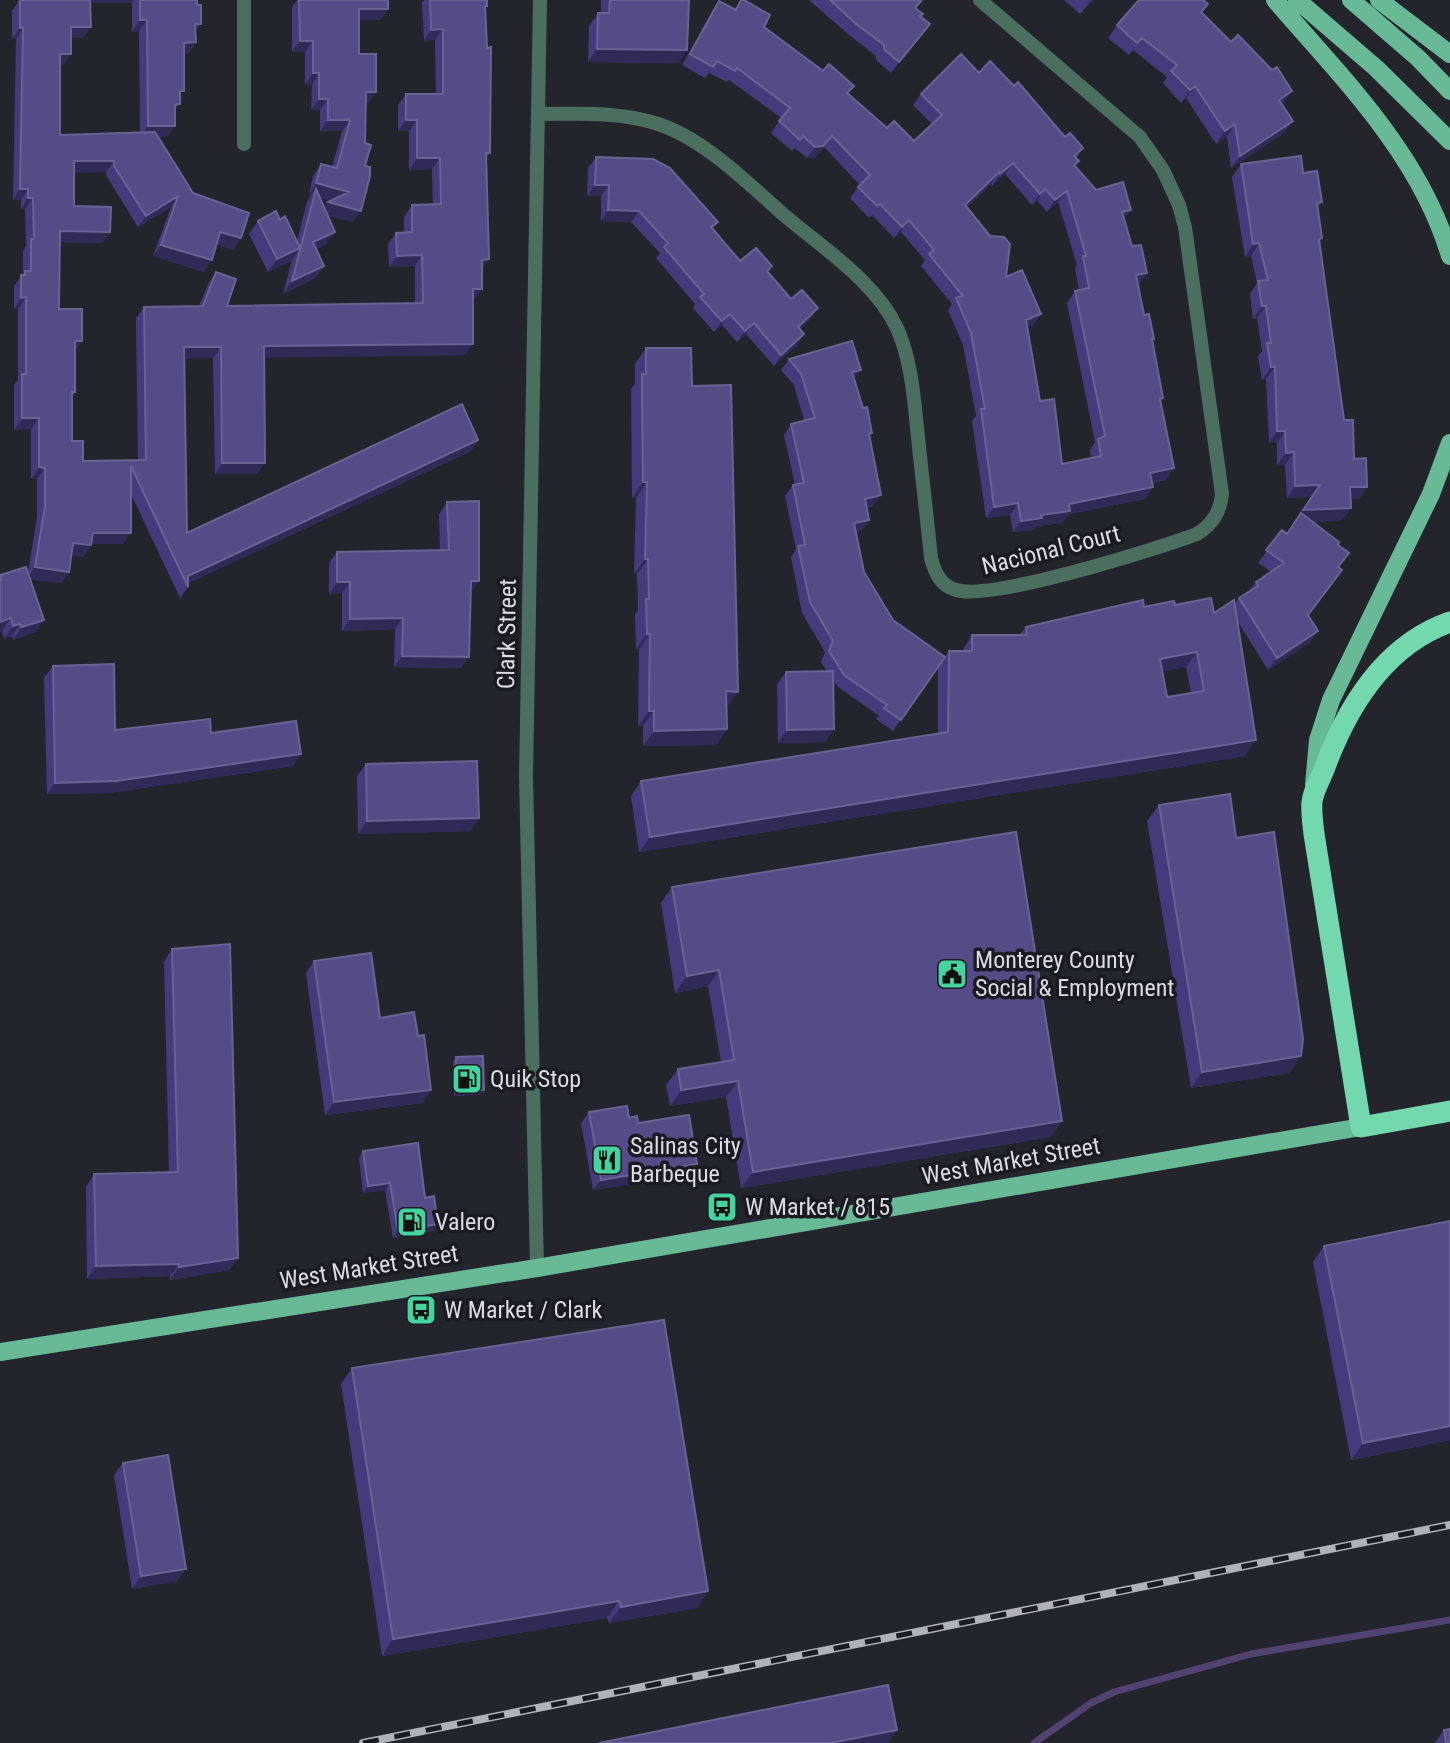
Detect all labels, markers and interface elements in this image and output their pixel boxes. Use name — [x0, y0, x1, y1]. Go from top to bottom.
street label: Nacional Court — [979, 519, 1123, 581]
street label: Clark Street — [492, 579, 522, 689]
place label: Monterey County Social & Employment — [975, 946, 1174, 1002]
public building icon: Monterey County Social & Employment — [935, 957, 969, 991]
fuel station icon: Quik Stop — [450, 1062, 484, 1096]
place label: Quik Stop — [490, 1065, 581, 1093]
place label: Salinas City Barbeque — [630, 1132, 741, 1188]
street label: West Market Street — [920, 1132, 1102, 1190]
restaurant icon: Salinas City Barbeque — [590, 1143, 624, 1177]
bus stop icon: W Market / 815 — [705, 1190, 739, 1224]
place label: W Market / 815 — [745, 1193, 890, 1221]
fuel station icon: Valero — [395, 1205, 429, 1239]
place label: Valero — [435, 1208, 495, 1236]
street label: West Market Street — [278, 1239, 460, 1295]
bus stop icon: W Market / Clark — [404, 1293, 438, 1327]
place label: W Market / Clark — [444, 1296, 603, 1324]

